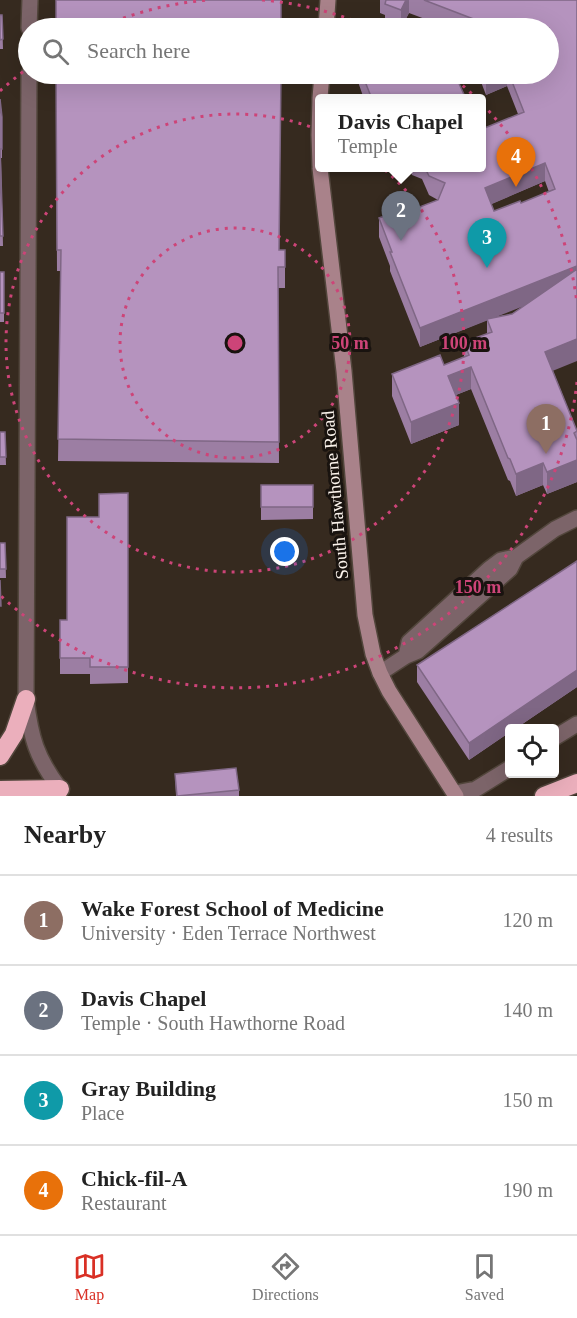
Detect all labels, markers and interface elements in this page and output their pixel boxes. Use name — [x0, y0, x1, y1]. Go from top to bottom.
search box — [18, 18, 559, 84]
icon: search — [39, 35, 72, 68]
text: Search here — [87, 38, 190, 63]
popup — [315, 94, 486, 172]
text: Davis Chapel — [338, 109, 463, 134]
text: Temple — [338, 135, 398, 157]
pin: 4 — [496, 138, 536, 187]
pin: 2 — [382, 192, 420, 241]
pin: 3 — [468, 218, 506, 268]
centre of rings — [225, 333, 245, 353]
text: 50 m — [331, 333, 369, 353]
text: 100 m — [441, 333, 487, 353]
pin: 1 — [526, 404, 566, 454]
street label: South Hawthorne Road — [318, 410, 352, 580]
your location — [270, 537, 299, 566]
text: 150 m — [455, 577, 501, 597]
map controls — [505, 724, 559, 778]
button: locate — [505, 724, 559, 778]
text: Nearby — [24, 820, 106, 849]
text: 4 results — [486, 824, 553, 846]
text: Wake Forest School of Medicine — [81, 896, 384, 921]
text: 1 — [39, 909, 49, 931]
text: 120 m — [502, 909, 553, 931]
text: University · Eden Terrace Northwest — [81, 922, 376, 944]
text: Davis Chapel — [81, 986, 206, 1011]
text: 2 — [39, 999, 49, 1021]
text: 140 m — [502, 999, 553, 1021]
text: Temple · South Hawthorne Road — [81, 1012, 345, 1034]
text: Gray Building — [81, 1076, 216, 1101]
text: 3 — [39, 1089, 49, 1111]
text: 150 m — [502, 1089, 553, 1111]
text: Place — [81, 1102, 124, 1124]
text: Chick-fil-A — [81, 1166, 187, 1191]
text: 4 — [39, 1179, 49, 1201]
text: 190 m — [502, 1179, 553, 1201]
text: Restaurant — [81, 1192, 167, 1214]
tab: Map — [73, 1250, 106, 1304]
tab: Directions — [252, 1250, 319, 1304]
tab: Saved — [465, 1250, 504, 1304]

